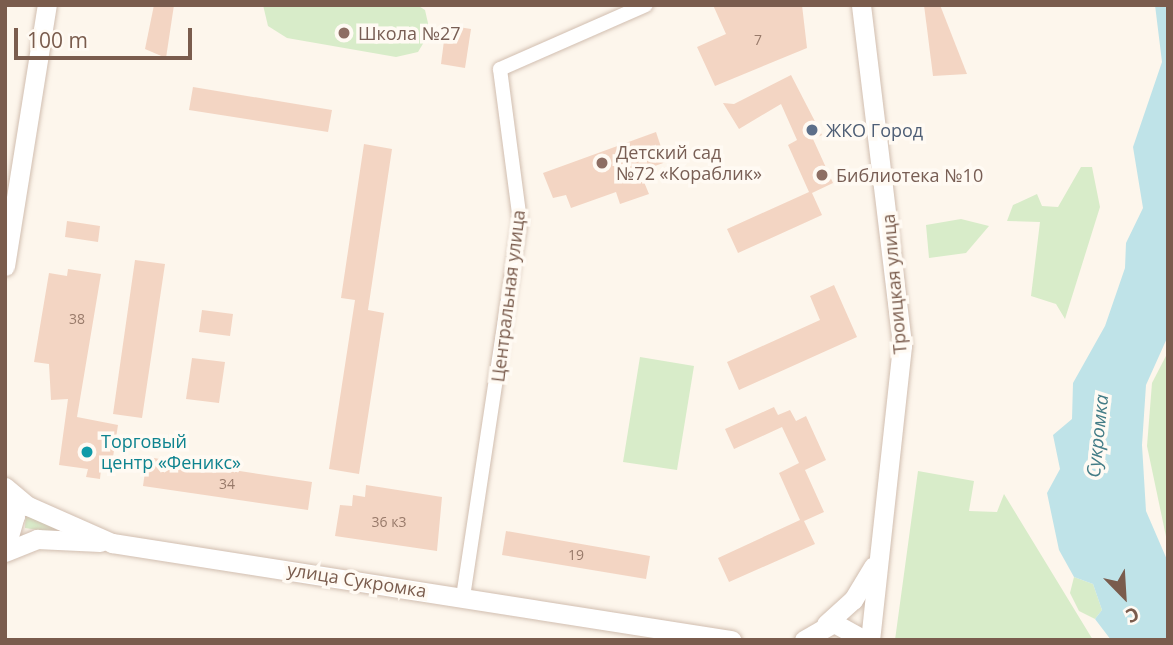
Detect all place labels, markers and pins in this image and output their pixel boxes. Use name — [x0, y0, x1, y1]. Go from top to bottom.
place label: Школа №27 — [358, 22, 461, 44]
marker: Школа №27 — [336, 25, 352, 41]
place label: ЖКО Город — [826, 119, 923, 141]
marker: ЖКО Город — [804, 122, 820, 138]
place label: Детский сад №72 «Кораблик» — [616, 142, 762, 184]
marker: Детский сад №72 «Кораблик» — [594, 155, 610, 171]
place label: Библиотека №10 — [836, 164, 983, 186]
marker: Библиотека №10 — [814, 167, 830, 183]
place label: Торговый центр «Феникс» — [101, 431, 241, 474]
marker: Торговый центр «Феникс» — [79, 444, 95, 460]

